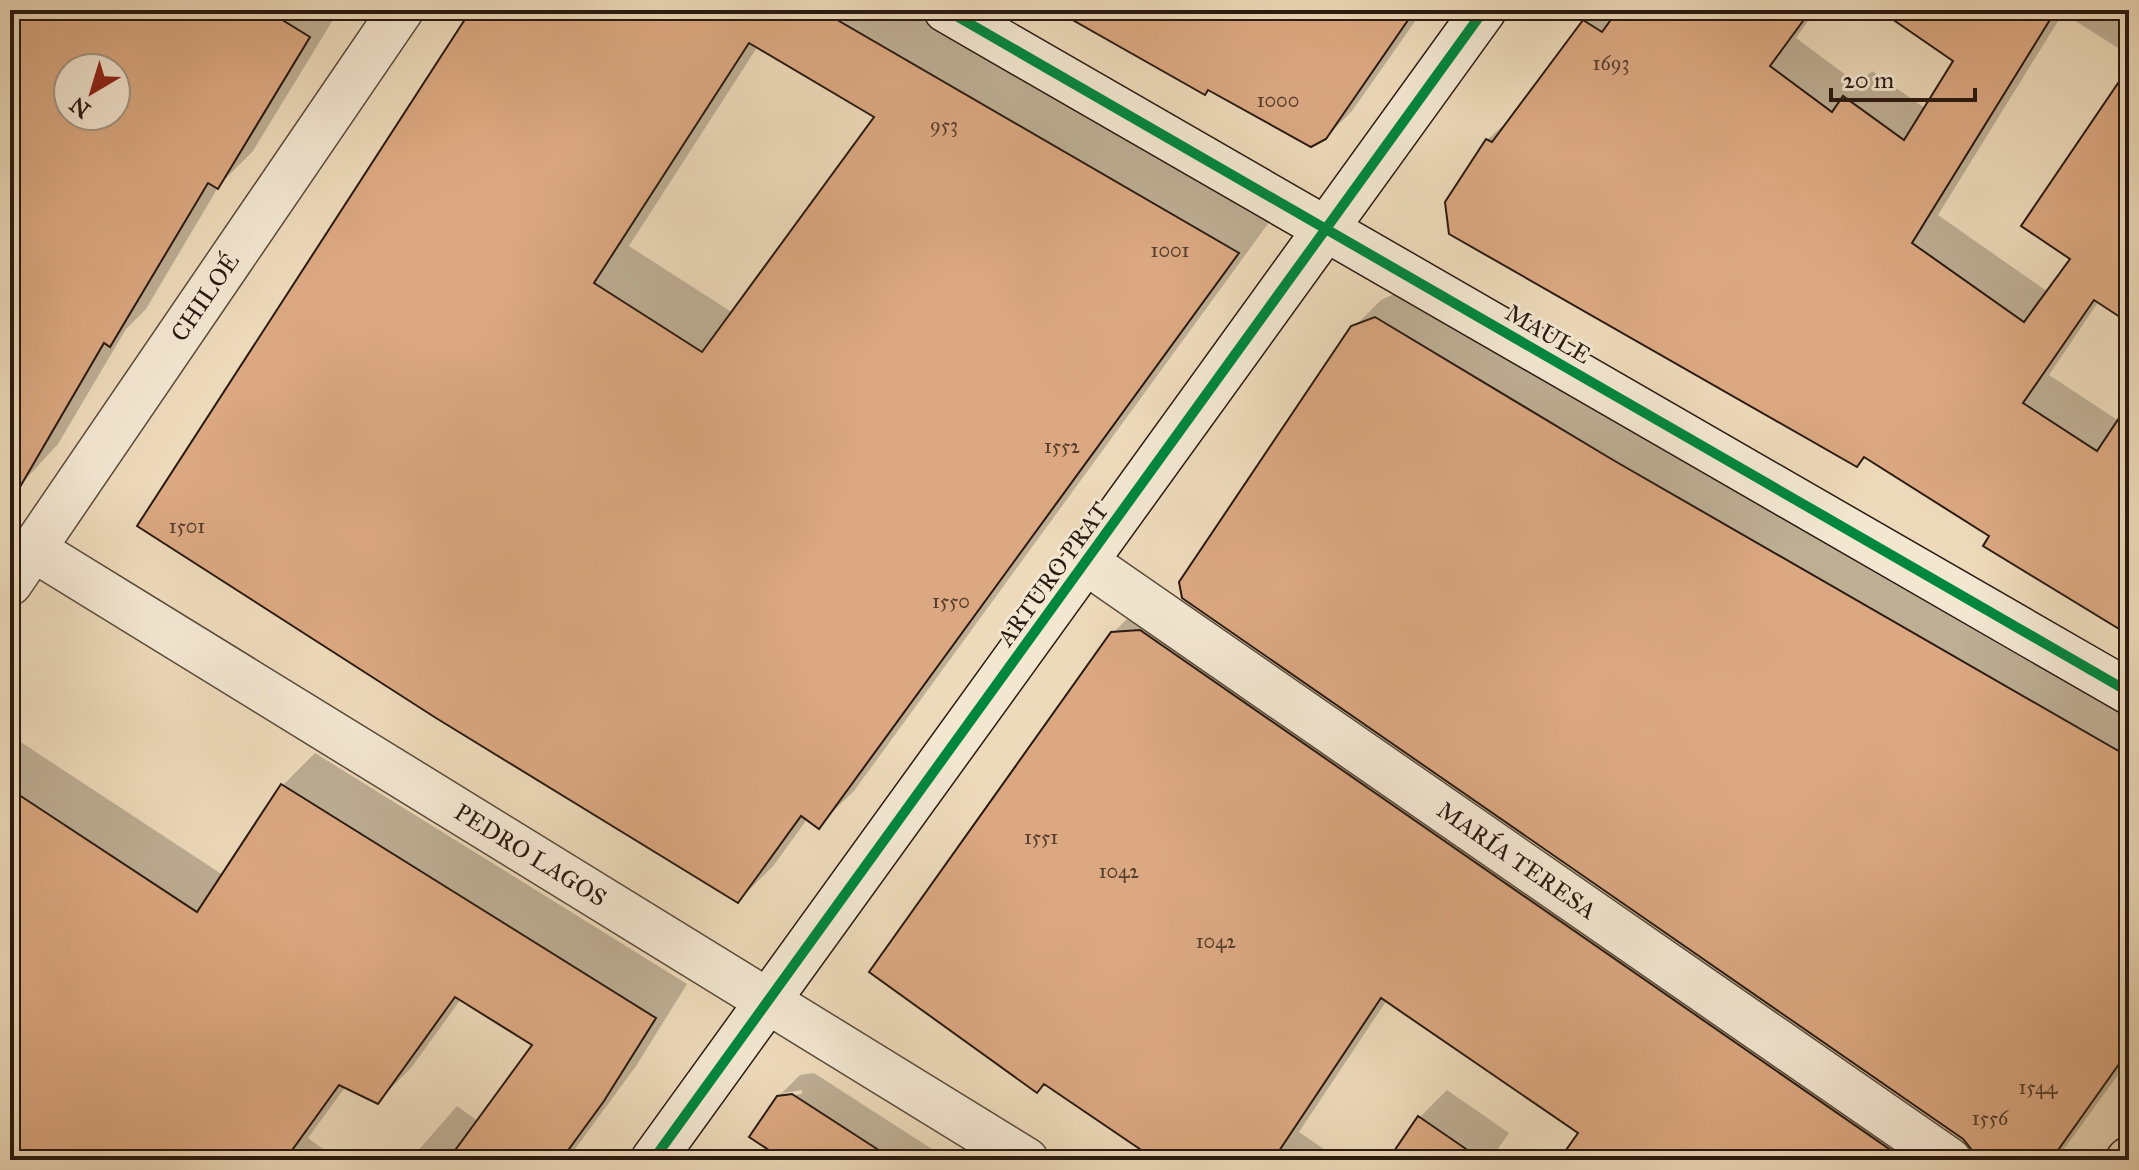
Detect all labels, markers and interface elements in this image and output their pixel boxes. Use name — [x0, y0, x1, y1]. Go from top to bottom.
house number: 1693 — [1593, 51, 1629, 75]
north arrow — [52, 52, 132, 132]
scale bar — [1831, 52, 1975, 102]
text: 20 m — [1843, 65, 1894, 95]
house number: 1000 — [1257, 88, 1299, 112]
text: N — [64, 91, 96, 124]
house number: 953 — [930, 113, 958, 137]
house number: 1001 — [1151, 238, 1190, 262]
street label: CHILOÉ — [164, 247, 246, 347]
street label: MAULE — [1500, 298, 1596, 370]
house number: 1552 — [1044, 434, 1080, 458]
street label: ARTURO PRAT — [990, 496, 1115, 653]
house number: 1501 — [169, 514, 205, 538]
house number: 1550 — [932, 589, 970, 613]
street label: MARÍA TERESA — [1431, 795, 1602, 926]
street label: PEDRO LAGOS — [449, 797, 612, 913]
house number: 1551 — [1024, 825, 1058, 849]
house number: 1042 — [1099, 859, 1139, 883]
house number: 1042 — [1196, 929, 1236, 953]
house number: 1544 — [2019, 1075, 2058, 1099]
house number: 1556 — [1972, 1106, 2009, 1130]

